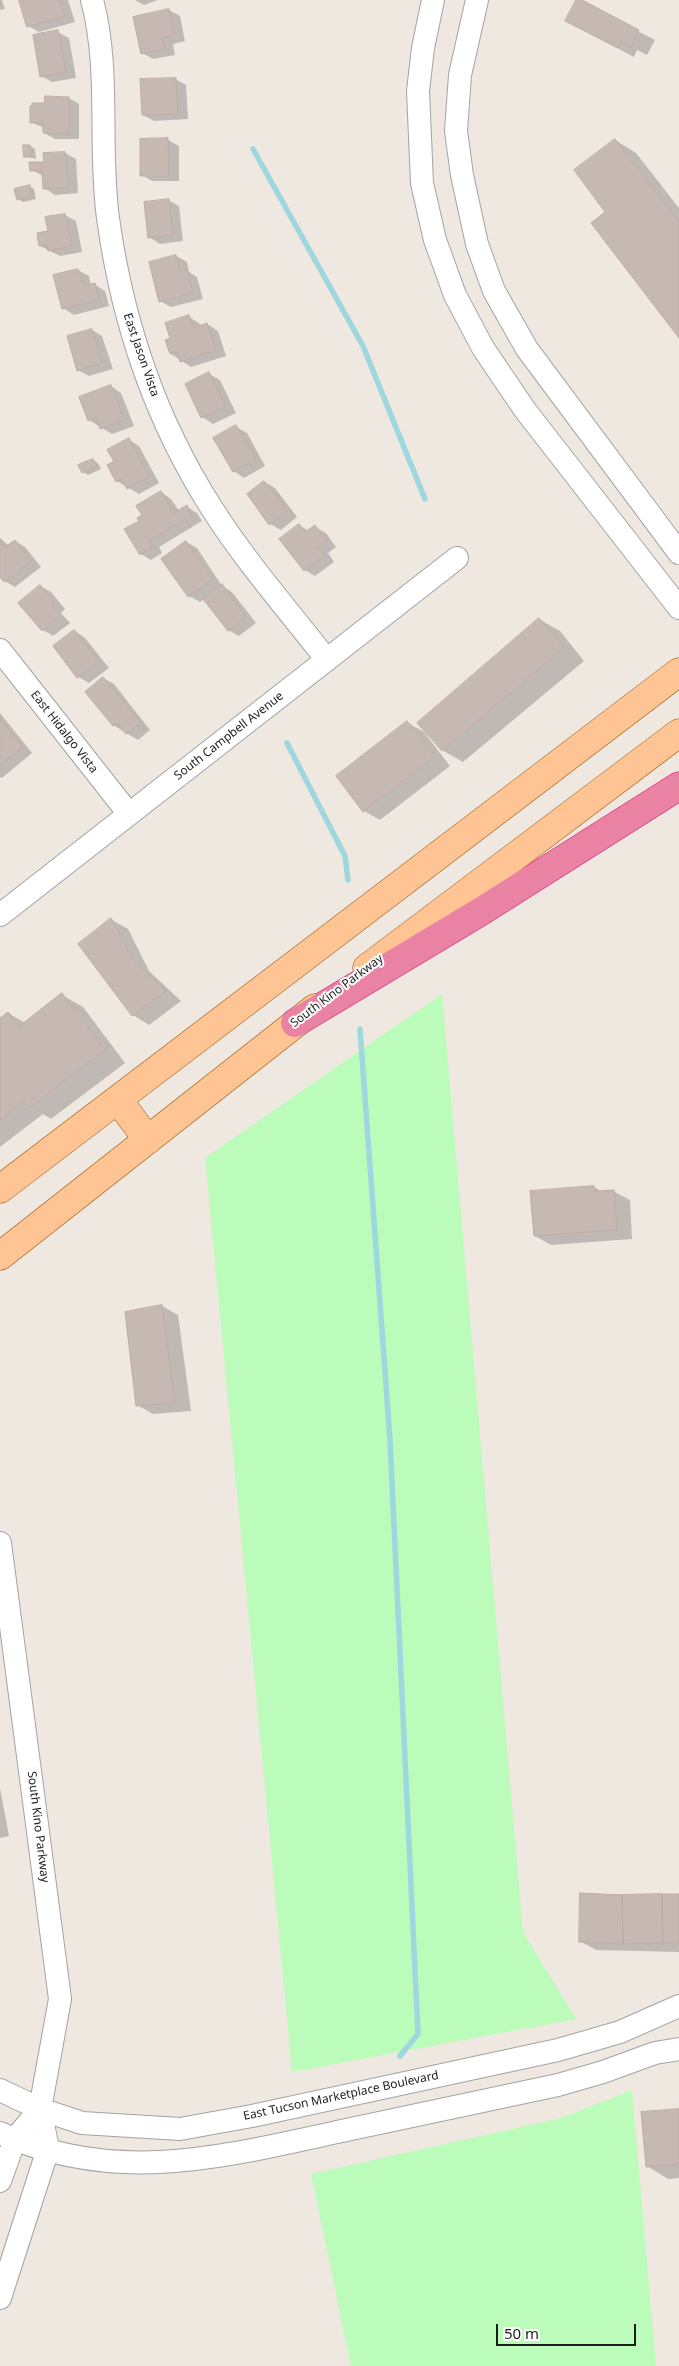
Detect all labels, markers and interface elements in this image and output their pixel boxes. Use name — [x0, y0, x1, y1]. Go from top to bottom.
street label: East Jason Vista — [120, 311, 162, 399]
street label: East Hidalgo Vista — [27, 688, 101, 776]
street label: South Campbell Avenue — [172, 689, 286, 783]
street label: South Kino Parkway — [288, 952, 386, 1030]
street label: South Kino Parkway — [24, 1770, 52, 1884]
street label: East Tucson Marketplace Boulevard — [242, 2068, 440, 2124]
scale bar — [499, 2314, 639, 2346]
text: 50 m — [504, 2323, 539, 2343]

